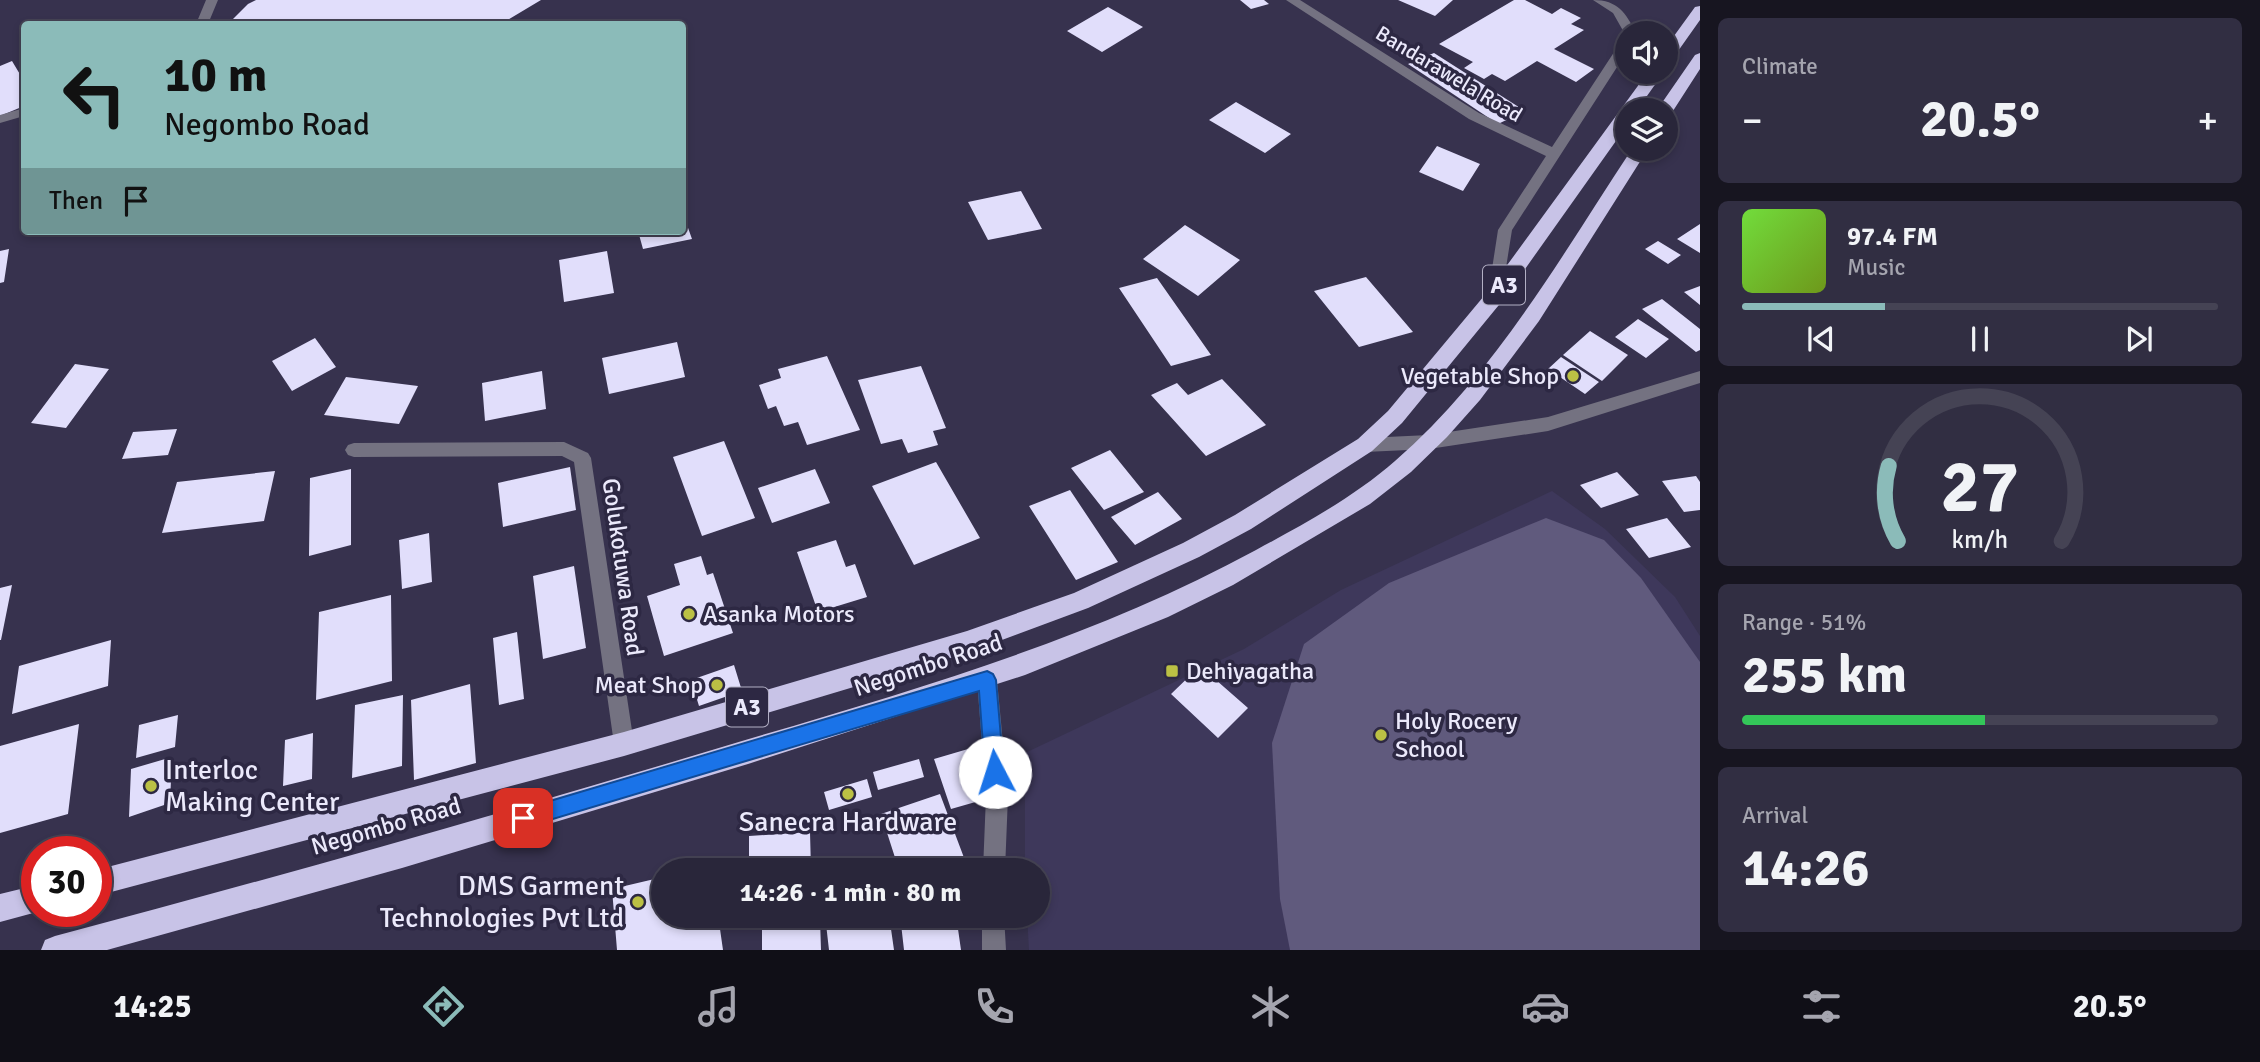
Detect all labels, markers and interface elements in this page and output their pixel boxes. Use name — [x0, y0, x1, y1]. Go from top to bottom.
street label: Bandarawela Road — [1371, 20, 1527, 128]
map controls — [1615, 21, 1678, 161]
button: sound — [1615, 21, 1678, 84]
text: 10 m — [164, 45, 267, 105]
icon: left — [49, 49, 140, 140]
text: Climate — [1742, 52, 1818, 81]
text: 20.5° — [1920, 87, 2040, 151]
text: − — [1742, 97, 1763, 144]
text: + — [2197, 97, 2218, 144]
button: layers — [1615, 98, 1678, 161]
text: Negombo Road — [164, 105, 370, 144]
icon: arrive — [117, 182, 155, 220]
text: Then — [49, 185, 103, 217]
text: 97.4 FM — [1847, 221, 1938, 253]
text: Music — [1847, 253, 1905, 282]
road number: A3 — [1483, 266, 1525, 304]
icon: previous — [1802, 320, 1840, 358]
icon: pause — [1961, 320, 1999, 358]
icon: next — [2120, 320, 2158, 358]
place label: Vegetable Shop — [1401, 361, 1559, 391]
marker: Vegetable Shop — [1565, 368, 1581, 384]
text: 27 — [1941, 443, 2019, 532]
street label: Golukotuwa Road — [596, 476, 650, 658]
text: km/h — [1952, 524, 2008, 555]
place label: Asanka Motors — [703, 599, 855, 629]
marker: Asanka Motors — [681, 606, 697, 622]
text: Range · 51% — [1742, 608, 1866, 637]
street label: Negombo Road — [850, 627, 1006, 703]
text: 255 km — [1742, 643, 1907, 707]
place label: Dehiyagatha — [1186, 656, 1314, 686]
marker: Dehiyagatha — [1164, 663, 1180, 679]
place label: Meat Shop — [594, 670, 703, 700]
marker: Meat Shop — [709, 677, 725, 693]
road number: A3 — [726, 688, 768, 726]
place label: Holy Rocery School — [1395, 706, 1517, 764]
marker: Holy Rocery School — [1373, 727, 1389, 743]
position arrow — [958, 735, 1032, 809]
place label: Interloc Making Center — [165, 753, 340, 819]
marker: Interloc Making Center — [143, 778, 159, 794]
marker: Sanecra Hardware — [840, 786, 856, 802]
pin — [493, 788, 553, 848]
street label: Negombo Road — [308, 790, 464, 862]
icon: arrive — [504, 799, 542, 837]
text: Arrival — [1742, 801, 1808, 830]
place label: Sanecra Hardware — [739, 805, 957, 839]
speed limit sign: 30 — [21, 836, 112, 927]
text: 14:26 — [1742, 836, 1870, 900]
place label: DMS Garment Technologies Pvt Ltd — [380, 869, 624, 935]
text: 14:26 · 1 min · 80 m — [740, 877, 961, 909]
marker: DMS Garment Technologies Pvt Ltd — [630, 894, 646, 910]
icon: directions — [419, 982, 468, 1031]
icon: music — [694, 982, 743, 1031]
icon: phone — [970, 982, 1019, 1031]
icon: climate — [1246, 982, 1295, 1031]
icon: car — [1521, 982, 1570, 1031]
icon: filters — [1797, 982, 1846, 1031]
text: 14:25 — [113, 987, 192, 1026]
text: 20.5° — [2073, 987, 2147, 1026]

